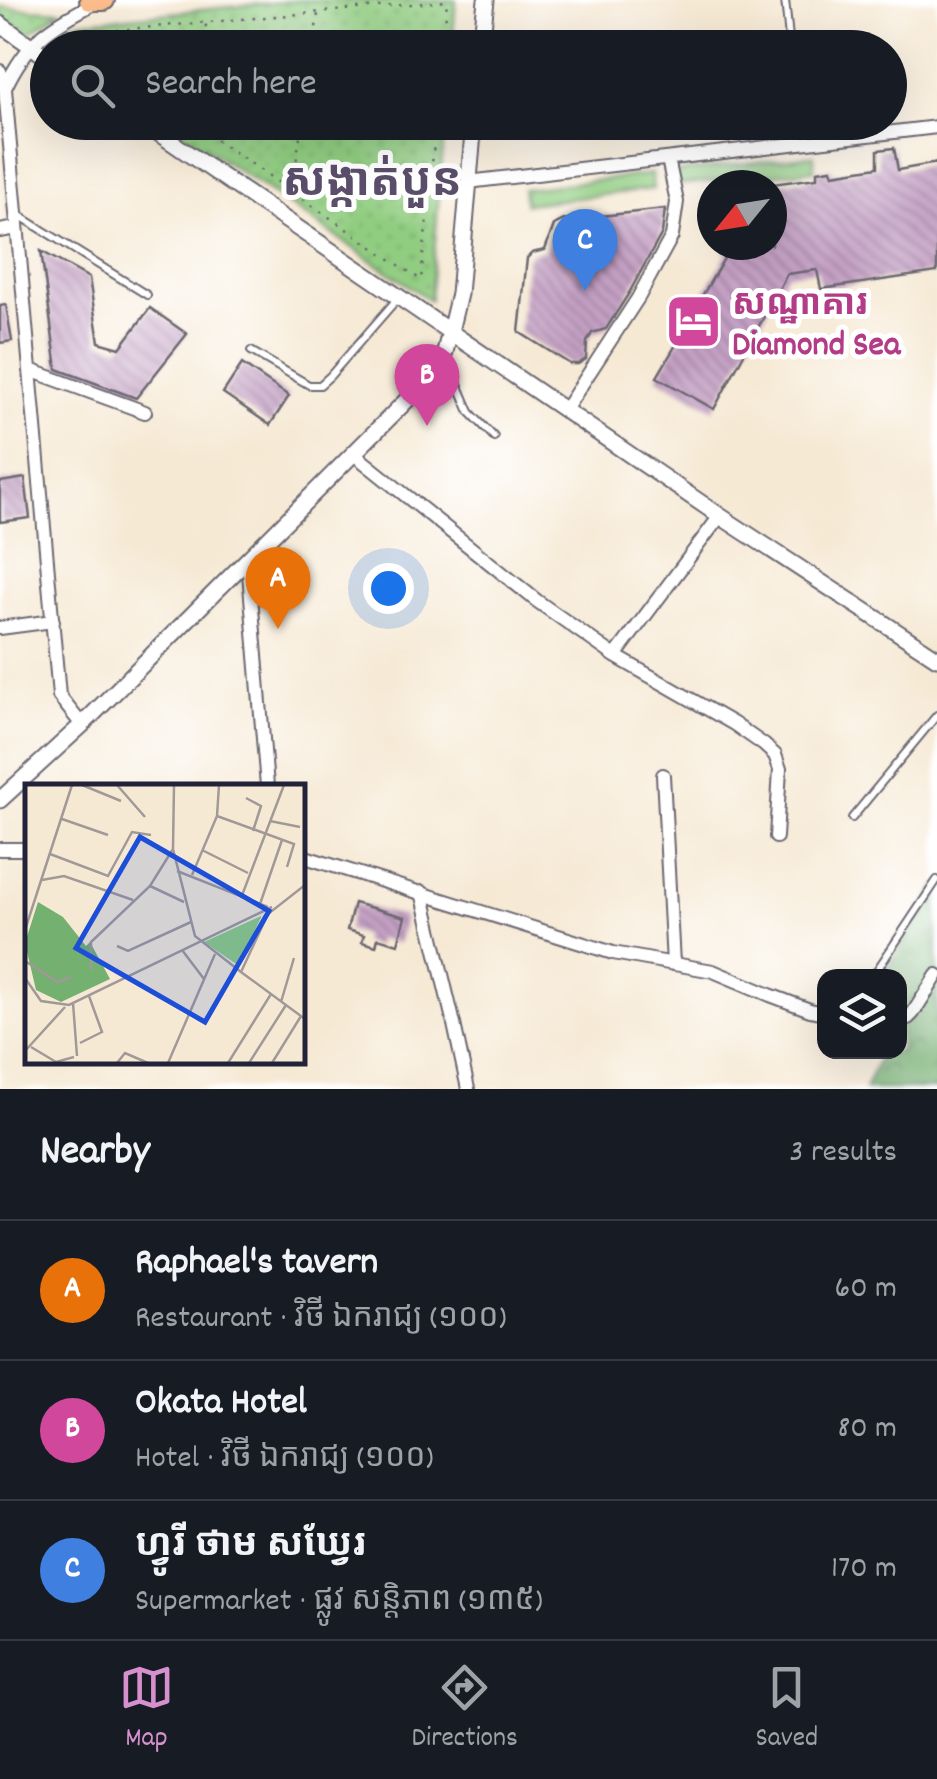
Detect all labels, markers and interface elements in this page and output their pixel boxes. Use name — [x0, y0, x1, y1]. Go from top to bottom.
search box — [30, 30, 907, 140]
icon: search — [65, 58, 120, 113]
text: Search here — [145, 58, 317, 113]
district label: សង្កាត់បួន — [282, 154, 462, 218]
north arrow — [697, 170, 787, 260]
pin: C — [552, 208, 618, 291]
place label: សណ្ឋាគារ Diamond Sea — [732, 282, 902, 372]
hotel icon: សណ្ឋាគារ Diamond Sea — [663, 292, 723, 352]
pin: B — [394, 344, 460, 426]
pin: A — [246, 546, 310, 629]
your location — [363, 563, 414, 614]
inset map — [25, 784, 305, 1064]
map controls — [817, 969, 907, 1059]
button: layers — [817, 969, 907, 1059]
text: Nearby — [40, 1124, 150, 1184]
text: 3 results — [789, 1131, 897, 1177]
text: Raphael's tavern — [135, 1237, 378, 1292]
text: A — [64, 1267, 81, 1313]
text: 60 m — [835, 1267, 897, 1313]
text: Restaurant · វិថី ឯករាជ្យ (១០០) — [135, 1297, 507, 1343]
text: Okata Hotel — [135, 1377, 307, 1432]
text: B — [65, 1407, 80, 1453]
text: 80 m — [837, 1407, 897, 1453]
text: Hotel · វិថី ឯករាជ្យ (១០០) — [135, 1437, 434, 1483]
text: ហ្វូរី ថាម សឃ្វែរ — [135, 1520, 366, 1575]
text: C — [65, 1547, 80, 1593]
text: 170 m — [831, 1547, 897, 1593]
text: Supermarket · ផ្លូវ សន្តិភាព (១៣៥) — [135, 1580, 543, 1626]
tab: Map — [119, 1660, 174, 1760]
tab: Directions — [412, 1660, 518, 1760]
tab: Saved — [756, 1660, 818, 1760]

